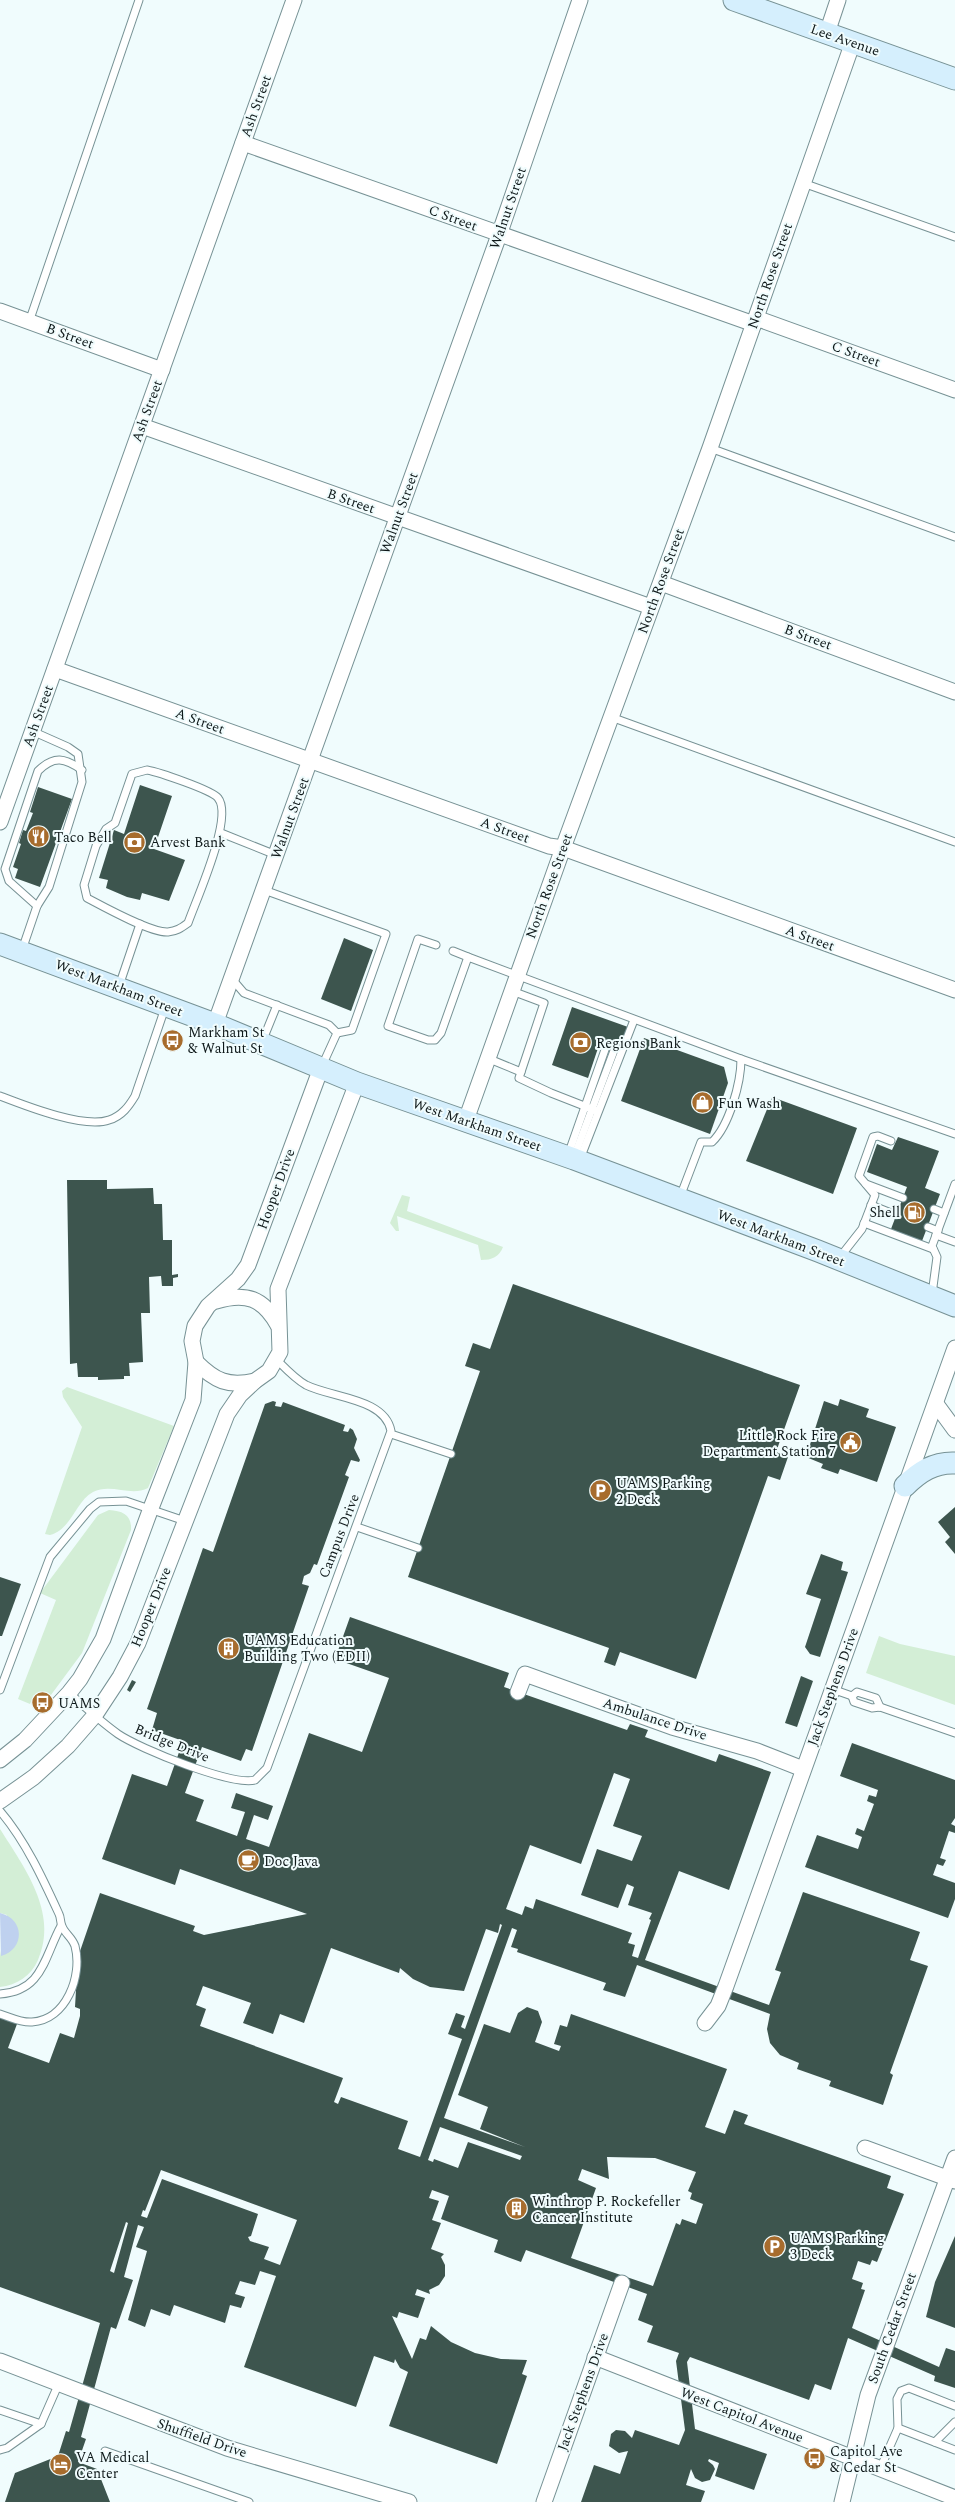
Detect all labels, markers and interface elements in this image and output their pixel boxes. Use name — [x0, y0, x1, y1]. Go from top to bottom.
street label: Lee Avenue — [807, 18, 883, 62]
street label: Ash Street — [235, 72, 277, 140]
street label: Walnut Street — [484, 164, 532, 252]
street label: C Street — [426, 200, 480, 236]
street label: North Rose Street — [742, 220, 798, 332]
street label: B Street — [43, 318, 97, 354]
street label: C Street — [829, 336, 883, 372]
street label: Ash Street — [126, 377, 168, 445]
street label: Walnut Street — [375, 469, 424, 557]
street label: B Street — [324, 483, 378, 519]
street label: North Rose Street — [632, 525, 690, 637]
street label: B Street — [781, 619, 835, 655]
street label: Ash Street — [17, 682, 59, 750]
street label: A Street — [173, 702, 227, 740]
street label: Walnut Street — [266, 774, 315, 862]
street label: A Street — [478, 811, 532, 849]
restaurant icon: Taco Bell — [26, 824, 52, 850]
place label: Taco Bell — [54, 827, 112, 848]
bank icon: Arvest Bank — [121, 829, 147, 855]
street label: North Rose Street — [520, 830, 578, 942]
place label: Arvest Bank — [150, 832, 226, 853]
street label: A Street — [783, 919, 837, 957]
street label: West Markham Street — [52, 954, 186, 1022]
place label: Markham St & Walnut St — [188, 1022, 265, 1059]
bus stop icon: Markham St & Walnut St — [160, 1027, 186, 1053]
bank icon: Regions Bank — [567, 1030, 593, 1056]
place label: Regions Bank — [596, 1033, 682, 1054]
shop icon: Fun Wash — [690, 1090, 716, 1116]
street label: West Markham Street — [410, 1093, 544, 1157]
place label: Fun Wash — [718, 1093, 780, 1114]
street label: Hooper Drive — [252, 1145, 300, 1232]
fuel station icon: Shell — [902, 1199, 928, 1225]
place label: Shell — [869, 1202, 900, 1223]
street label: West Markham Street — [714, 1204, 848, 1272]
place label: Little Rock Fire Department Station 7 — [703, 1425, 836, 1462]
public building icon: Little Rock Fire Department Station 7 — [838, 1430, 864, 1456]
place label: UAMS Parking 2 Deck — [616, 1473, 710, 1510]
parking icon: UAMS Parking 2 Deck — [587, 1478, 613, 1504]
street label: Campus Drive — [313, 1491, 365, 1581]
street label: Hooper Drive — [125, 1564, 177, 1650]
street label: Jack Stephens Drive — [802, 1625, 864, 1749]
place label: UAMS Education Building Two (EDII) — [244, 1630, 370, 1667]
building icon: UAMS Education Building Two (EDII) — [215, 1635, 241, 1661]
bus stop icon: UAMS — [30, 1690, 56, 1716]
street label: Ambulance Drive — [600, 1692, 710, 1746]
place label: UAMS — [58, 1693, 100, 1714]
street label: Bridge Drive — [131, 1718, 213, 1768]
cafe icon: Doc Java — [236, 1848, 262, 1874]
place label: Doc Java — [264, 1851, 318, 1872]
place label: Winthrop P. Rockefeller Cancer Institute — [532, 2191, 681, 2228]
building icon: Winthrop P. Rockefeller Cancer Institute — [504, 2196, 530, 2222]
place label: UAMS Parking 3 Deck — [790, 2228, 884, 2265]
parking icon: UAMS Parking 3 Deck — [762, 2233, 788, 2259]
street label: South Cedar Street — [862, 2269, 922, 2387]
street label: Jack Stephens Drive — [552, 2330, 614, 2454]
street label: West Capitol Avenue — [677, 2382, 807, 2448]
street label: Shuffield Drive — [154, 2413, 250, 2463]
place label: Capitol Ave & Cedar St — [830, 2441, 903, 2478]
bus stop icon: Capitol Ave & Cedar St — [801, 2446, 827, 2472]
place label: VA Medical Center — [76, 2447, 149, 2484]
hotel icon: VA Medical Center — [48, 2452, 74, 2478]

